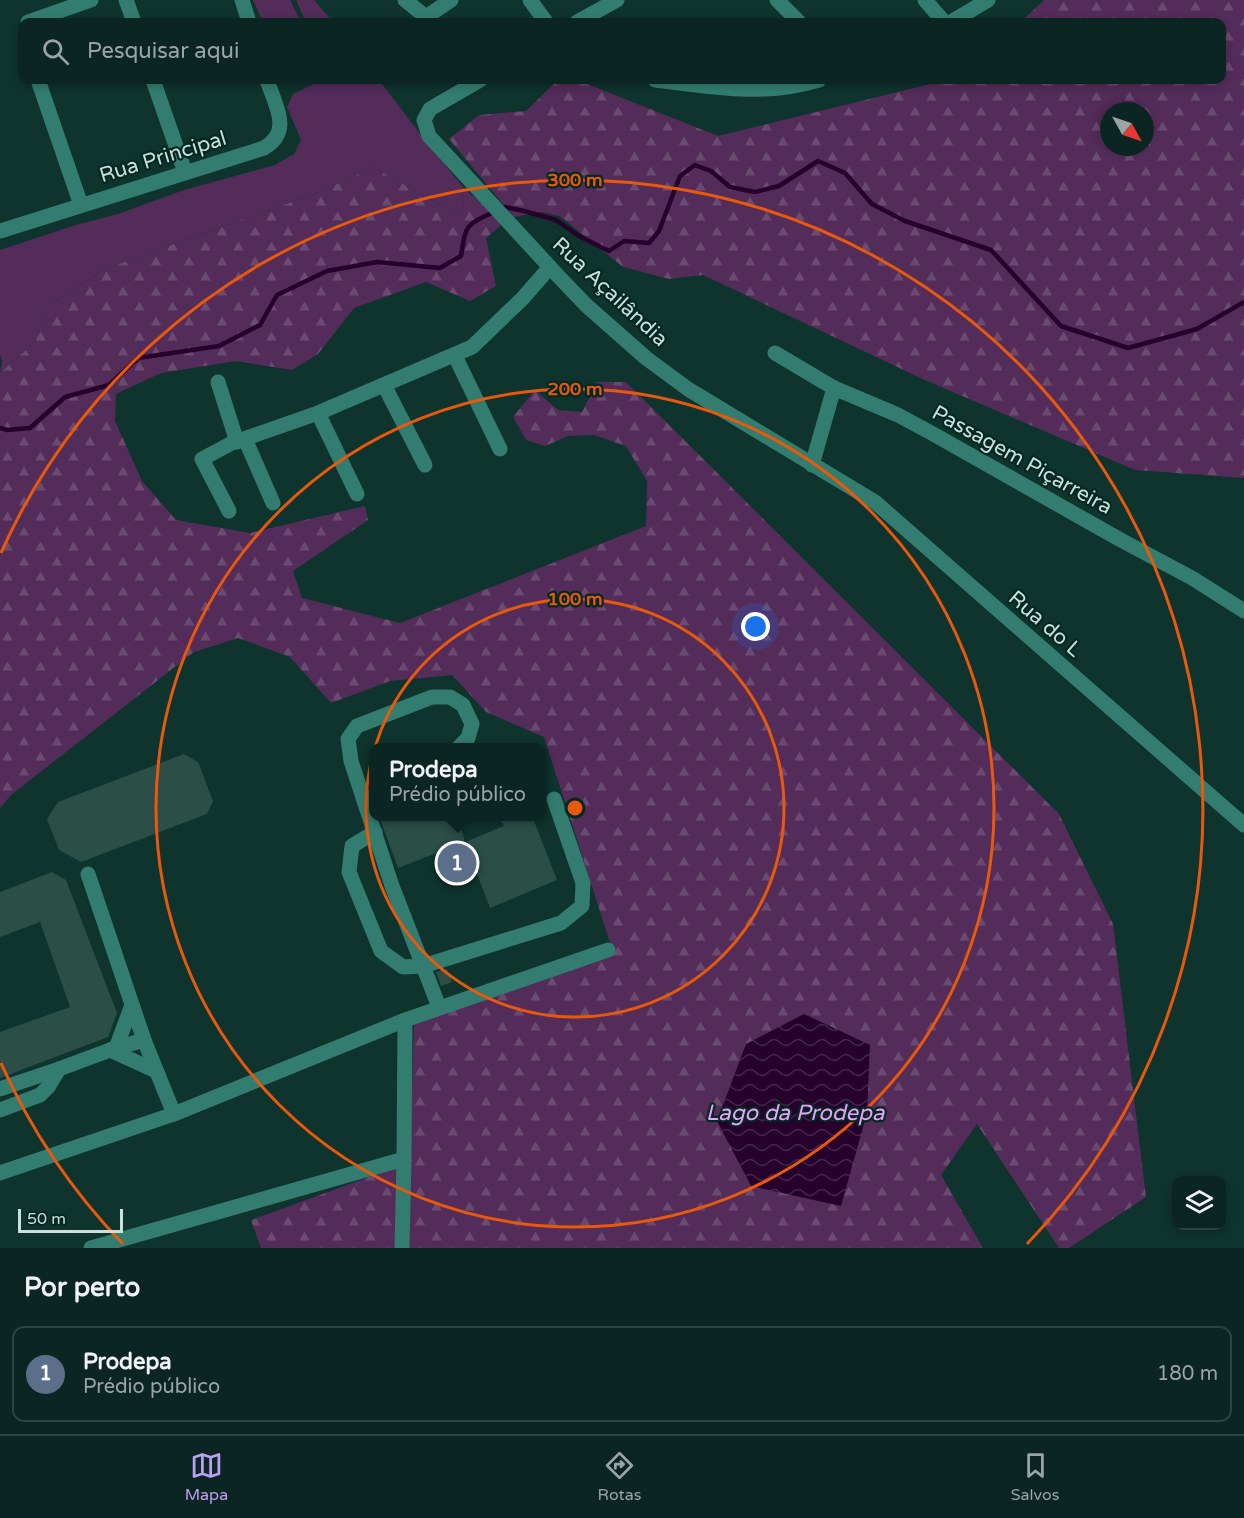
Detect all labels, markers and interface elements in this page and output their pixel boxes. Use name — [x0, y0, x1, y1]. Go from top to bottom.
search box — [18, 18, 1226, 84]
icon: search — [39, 35, 72, 68]
text: Pesquisar aqui — [87, 38, 239, 64]
north arrow — [1100, 102, 1154, 156]
street label: Rua Principal — [96, 126, 230, 188]
text: 300 m — [547, 169, 603, 191]
street label: Rua Açailândia — [547, 232, 673, 352]
text: 200 m — [547, 378, 603, 400]
street label: Passagem Piçarreira — [928, 400, 1116, 520]
street label: Rua do L — [1003, 586, 1087, 662]
text: 100 m — [547, 588, 603, 610]
your location — [741, 612, 770, 641]
popup — [369, 743, 546, 821]
text: Prodepa — [389, 757, 478, 783]
text: Prédio público — [389, 783, 526, 807]
centre of rings — [565, 798, 585, 818]
pin: 1 — [438, 840, 476, 886]
water label: Lago da Prodepa — [706, 1100, 885, 1126]
map controls — [1172, 1176, 1226, 1230]
button: layers — [1172, 1176, 1226, 1230]
scale bar — [18, 1206, 123, 1234]
text: 50 m — [27, 1209, 66, 1229]
text: Por perto — [24, 1272, 140, 1303]
text: Prodepa — [83, 1349, 172, 1375]
text: 1 — [39, 1362, 52, 1386]
text: 180 m — [1157, 1362, 1218, 1386]
text: Prédio público — [83, 1375, 220, 1399]
tab: Mapa — [185, 1449, 228, 1505]
tab: Rotas — [598, 1449, 641, 1505]
tab: Salvos — [1011, 1449, 1059, 1505]

